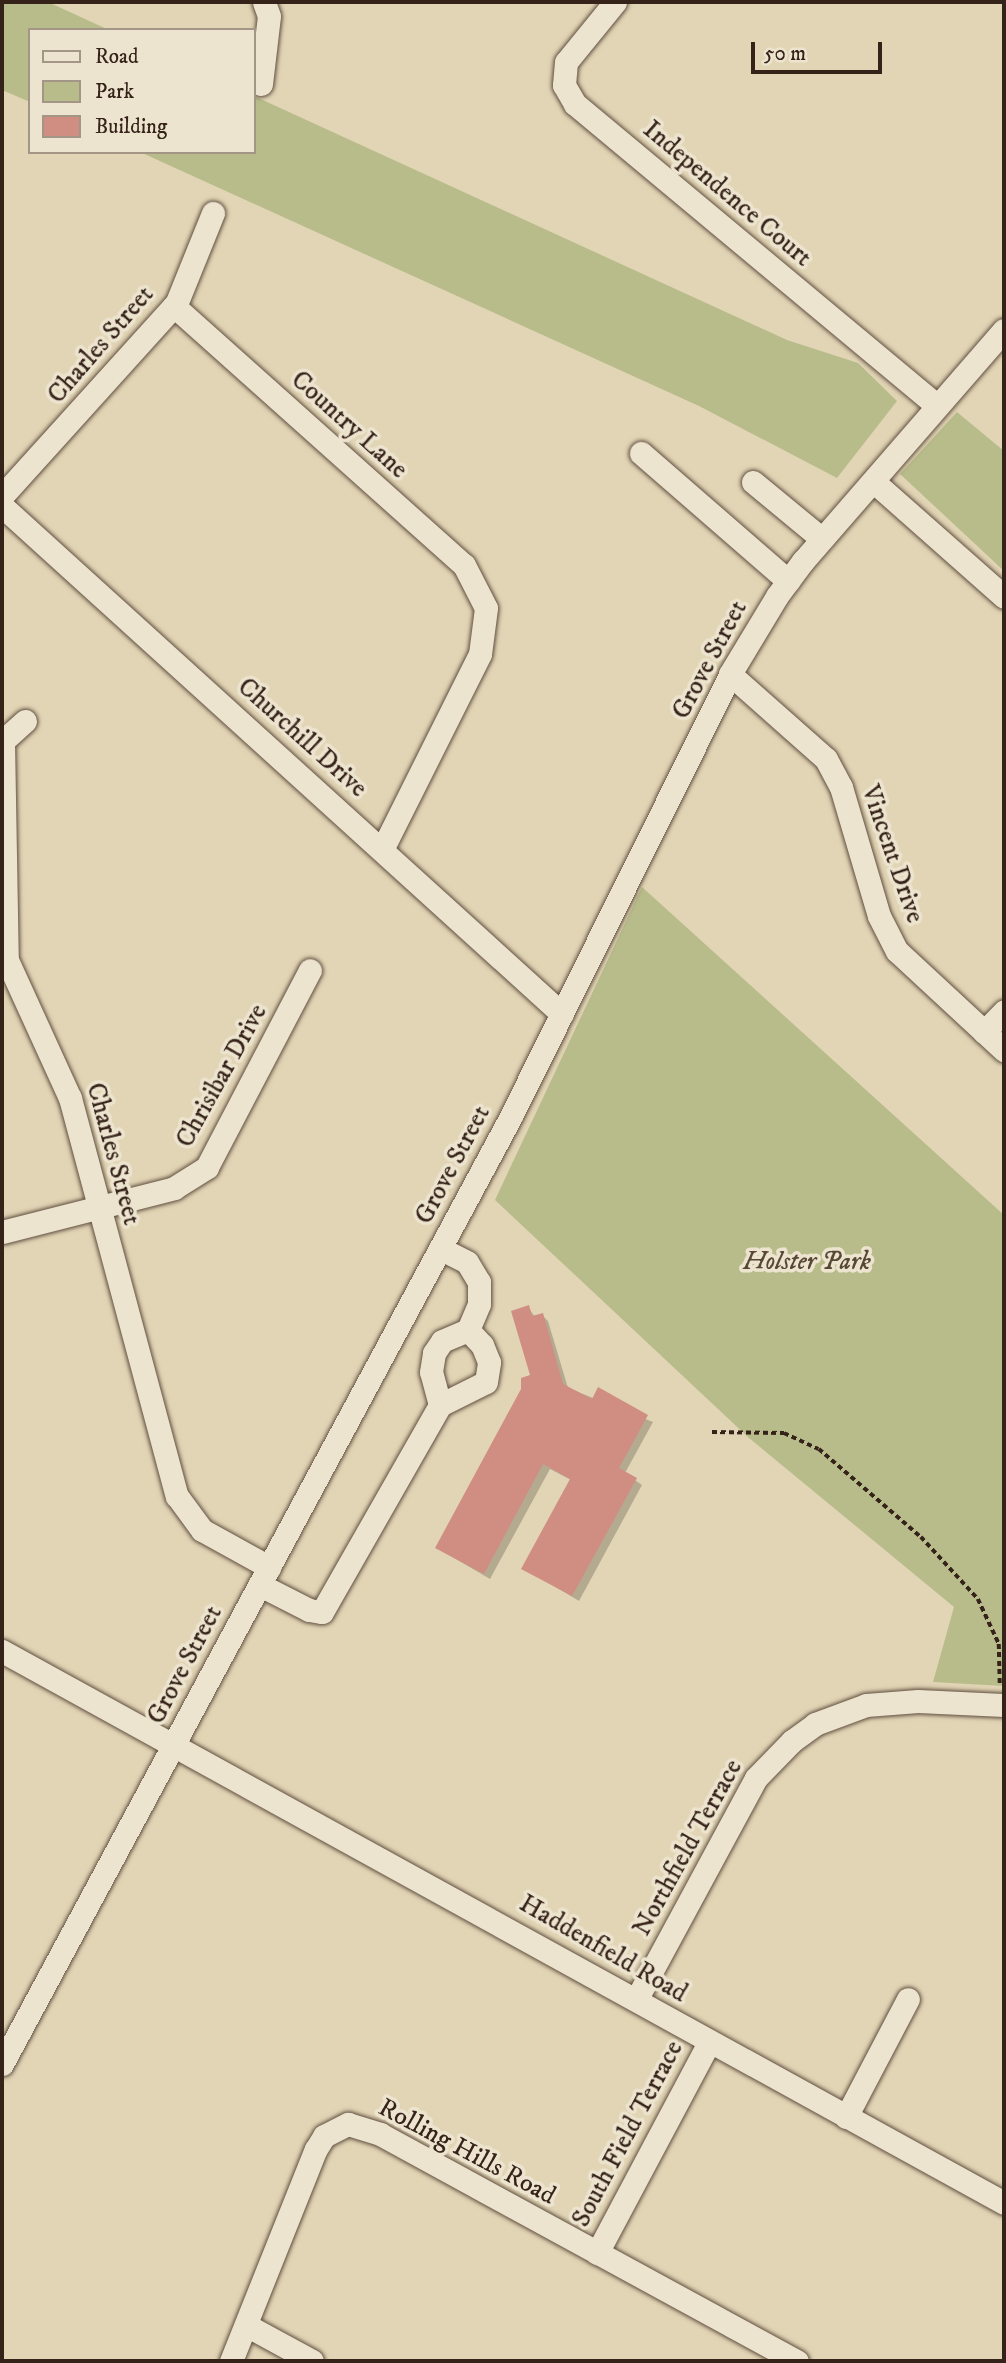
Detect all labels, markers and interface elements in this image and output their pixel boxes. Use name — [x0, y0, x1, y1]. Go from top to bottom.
legend — [28, 28, 256, 154]
scale bar — [754, 28, 885, 72]
text: 50 m — [764, 41, 806, 67]
text: Road — [95, 44, 139, 70]
text: Park — [95, 79, 134, 105]
text: Building — [95, 114, 167, 140]
street label: Independence Court — [636, 114, 818, 274]
street label: Charles Street — [41, 280, 161, 410]
street label: Country Lane — [284, 365, 414, 485]
street label: Grove Street — [666, 595, 754, 725]
street label: Churchill Drive — [231, 672, 373, 804]
street label: Vincent Drive — [854, 781, 930, 927]
street label: Chrisibar Drive — [170, 999, 274, 1153]
street label: Charles Street — [79, 1080, 147, 1228]
street label: Grove Street — [409, 1100, 497, 1230]
park label: Holster Park — [743, 1246, 871, 1278]
street label: Grove Street — [141, 1600, 229, 1730]
street label: Northfield Terrace — [627, 1754, 749, 1942]
street label: Haddenfield Road — [513, 1888, 693, 2010]
street label: South Field Terrace — [566, 2036, 690, 2232]
street label: Rolling Hills Road — [373, 2092, 561, 2212]

